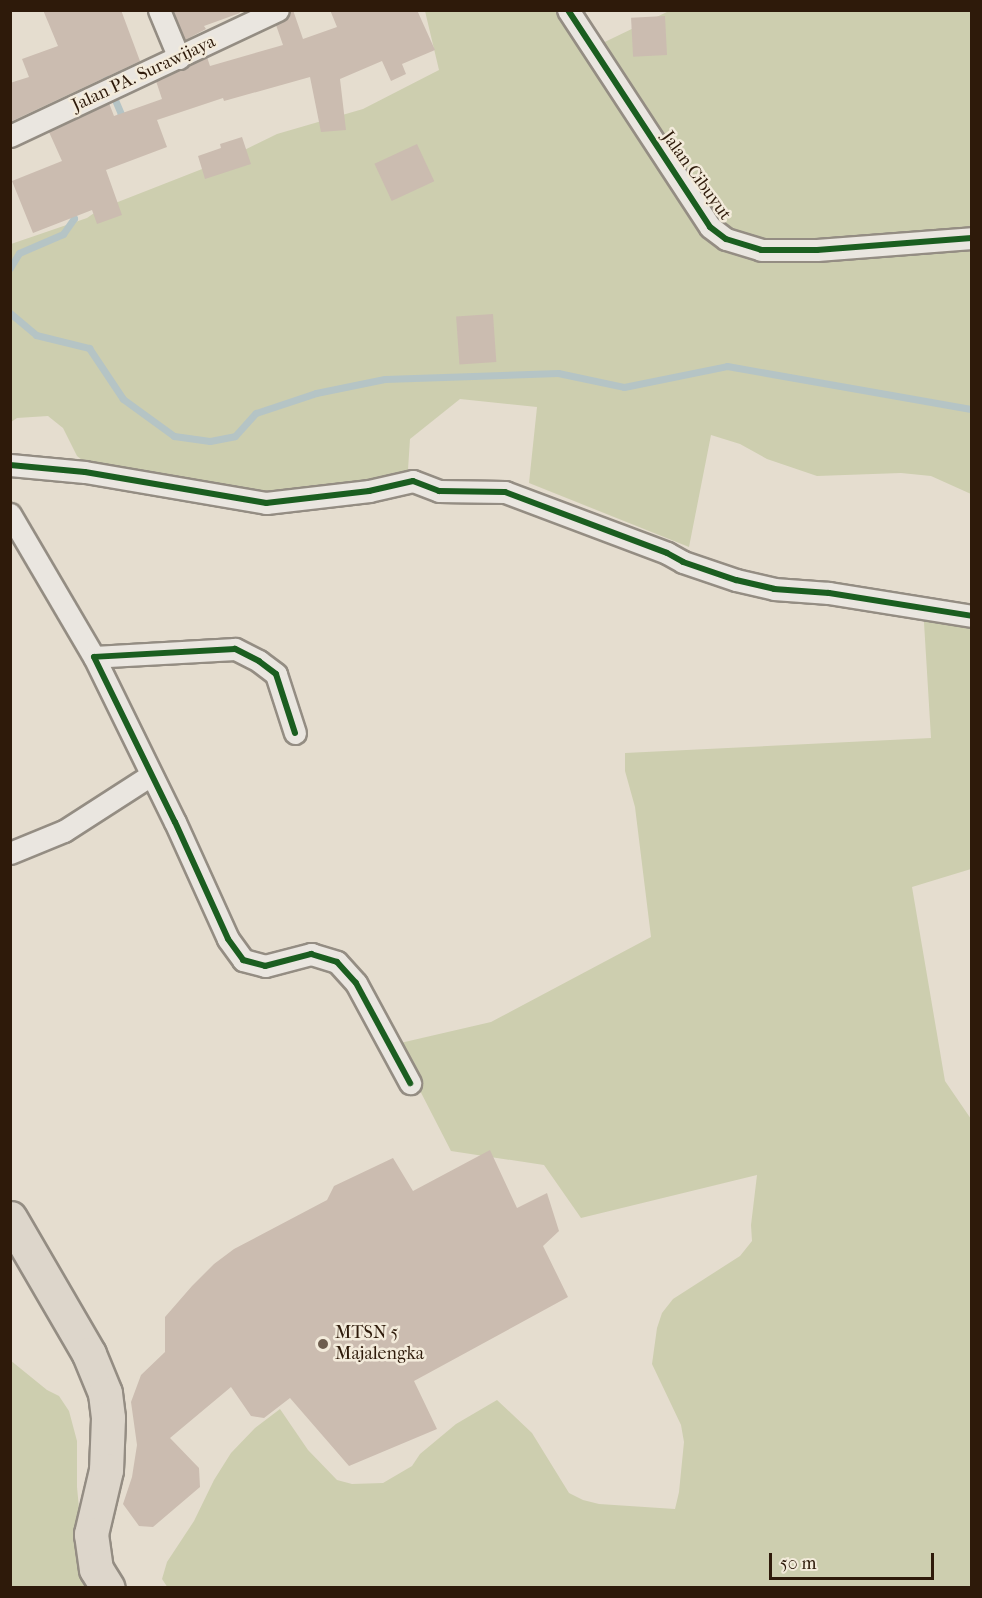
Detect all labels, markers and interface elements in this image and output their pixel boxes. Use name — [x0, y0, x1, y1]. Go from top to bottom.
street label: Jalan PA. Surawijaya — [69, 31, 219, 117]
street label: Jalan Cibuyut — [656, 127, 736, 225]
place label: MTSN 5 Majalengka — [335, 1323, 424, 1366]
marker: MTSN 5 Majalengka — [316, 1337, 330, 1351]
scale bar — [772, 1541, 937, 1579]
text: 50 m — [780, 1553, 816, 1574]

